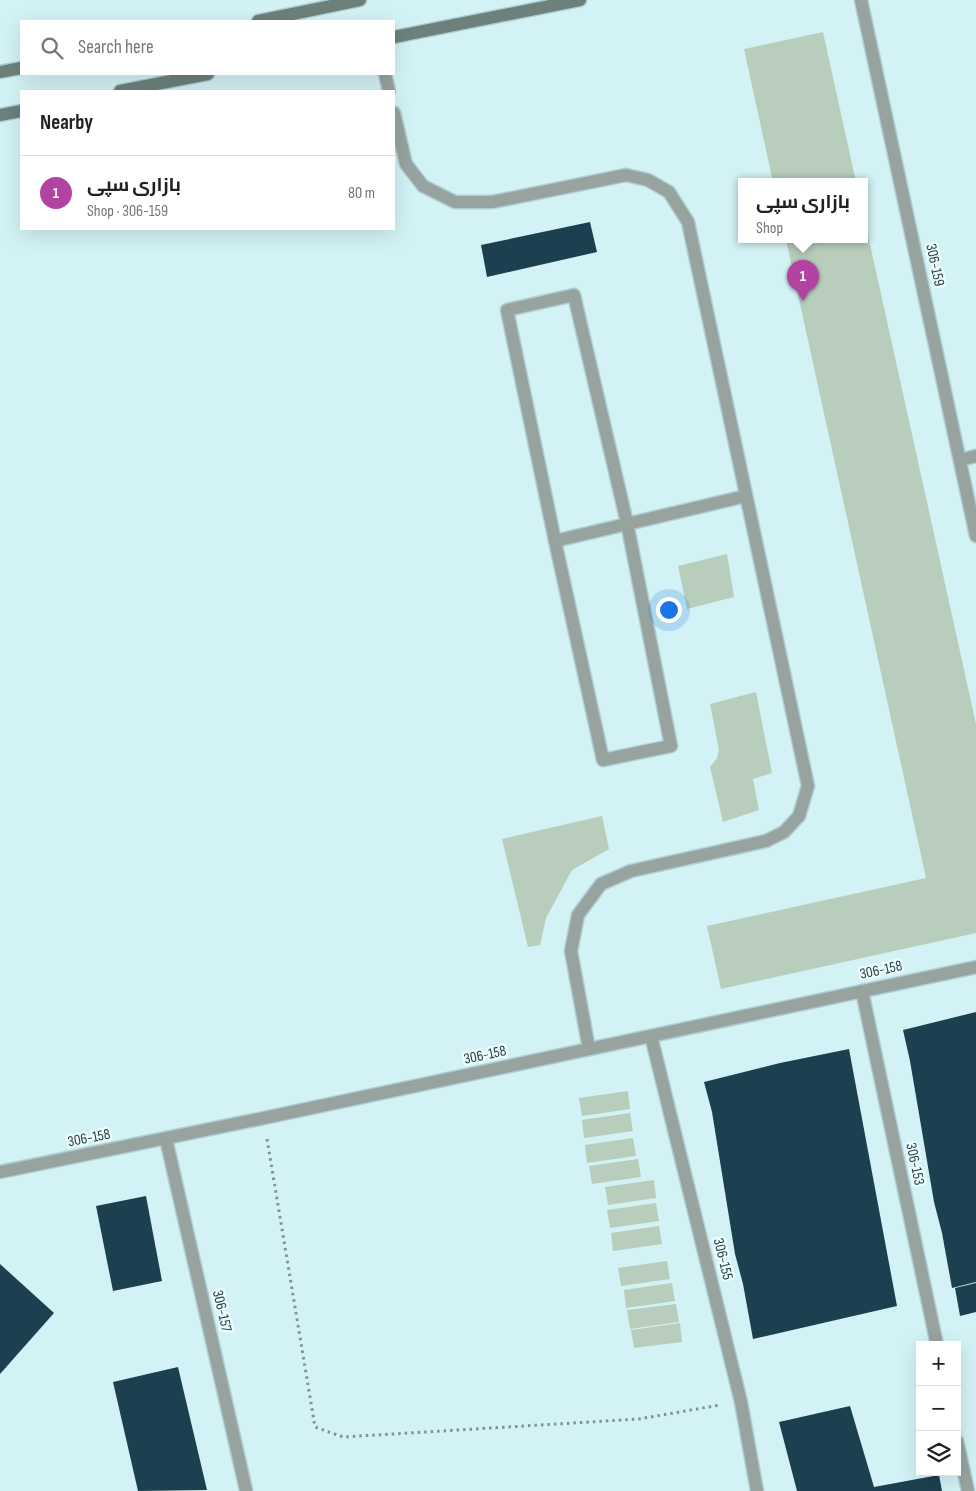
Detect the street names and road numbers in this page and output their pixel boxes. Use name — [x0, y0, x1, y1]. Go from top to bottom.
street label: 306-159 — [921, 242, 949, 288]
street label: 306-158 — [858, 956, 904, 984]
street label: 306-158 — [462, 1041, 508, 1069]
street label: 306-158 — [66, 1125, 112, 1151]
street label: 306-153 — [901, 1141, 929, 1187]
street label: 306-155 — [709, 1236, 737, 1282]
street label: 306-157 — [208, 1288, 236, 1334]

